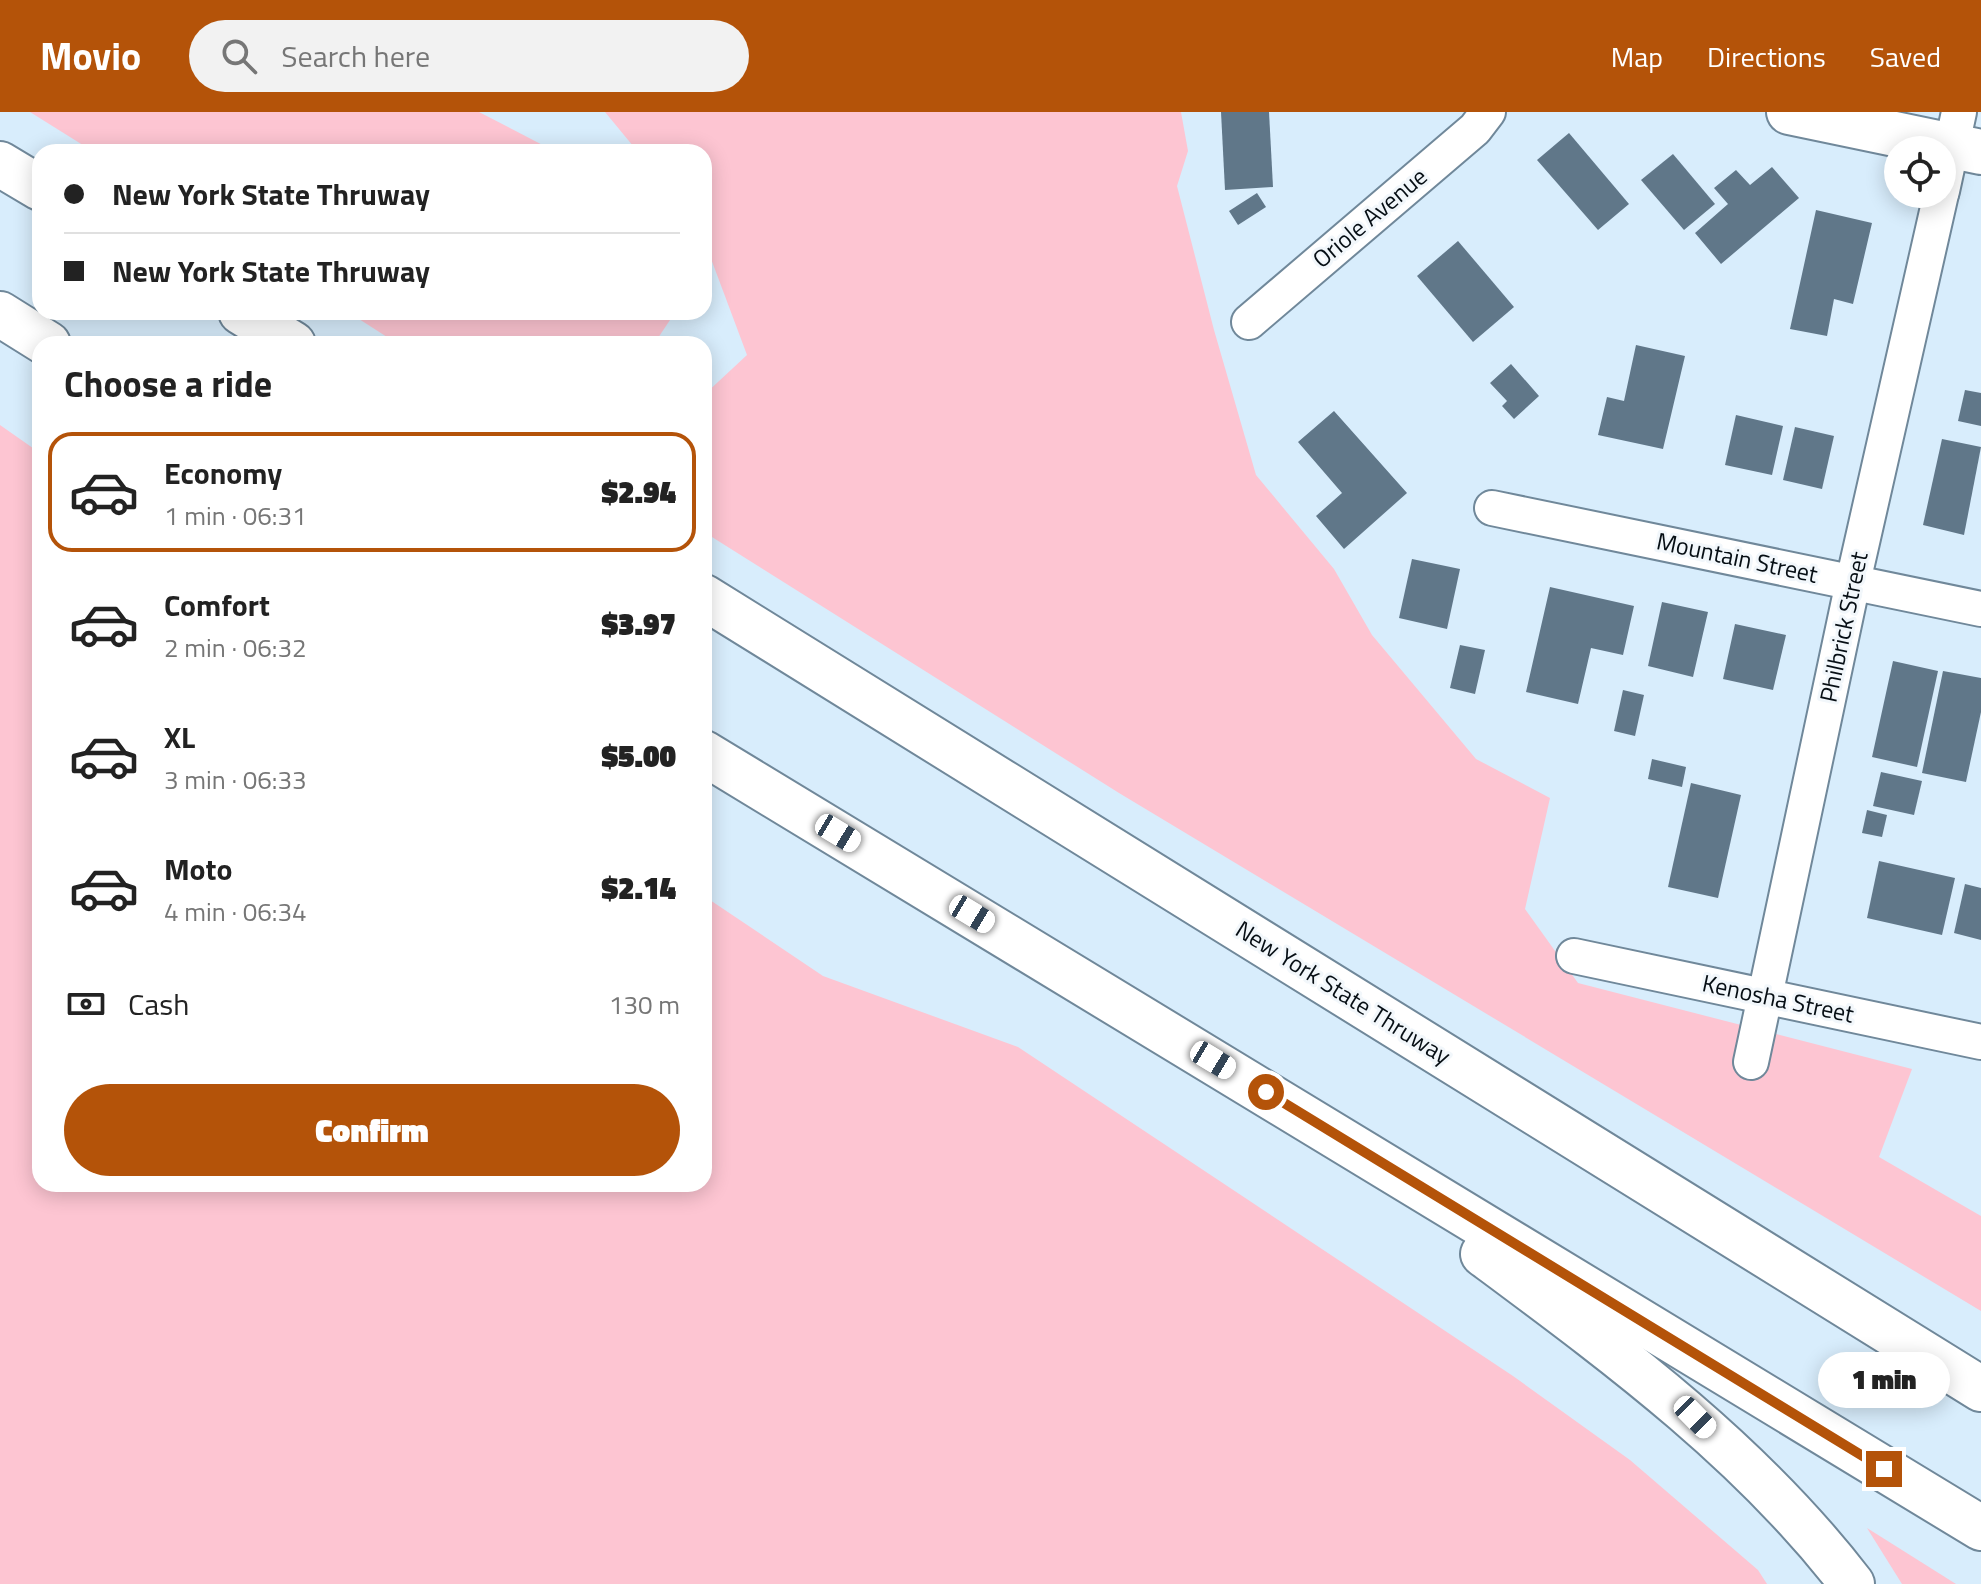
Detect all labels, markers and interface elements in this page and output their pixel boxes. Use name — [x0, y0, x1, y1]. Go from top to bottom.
search box — [189, 20, 749, 92]
text: Movio — [40, 27, 141, 85]
text: Search here — [281, 33, 430, 79]
icon: search — [217, 34, 261, 78]
text: Map — [1611, 35, 1663, 78]
text: Directions — [1707, 35, 1826, 78]
text: Saved — [1870, 35, 1941, 78]
map controls — [1884, 136, 1956, 208]
button: locate — [1884, 136, 1956, 208]
street label: Oriole Avenue — [1304, 158, 1435, 276]
text: New York State Thruway — [112, 171, 430, 217]
text: New York State Thruway — [112, 248, 430, 294]
text: Choose a ride — [64, 356, 272, 411]
text: Economy — [164, 450, 282, 496]
icon: car — [68, 456, 140, 528]
text: $2.94 — [602, 469, 676, 515]
text: 1 min · 06:31 — [164, 496, 307, 535]
street label: Mountain Street — [1653, 522, 1822, 592]
street label: Philbrick Street — [1809, 548, 1877, 705]
text: Comfort — [164, 582, 270, 628]
icon: car — [68, 588, 140, 660]
text: $3.97 — [602, 601, 676, 647]
text: 2 min · 06:32 — [164, 628, 307, 667]
text: XL — [164, 714, 195, 760]
icon: car — [68, 720, 140, 792]
text: $5.00 — [602, 733, 676, 779]
text: 3 min · 06:33 — [164, 760, 307, 799]
car — [811, 810, 865, 856]
text: Moto — [164, 846, 232, 892]
icon: car — [68, 852, 140, 924]
text: $2.14 — [602, 865, 676, 911]
car — [945, 891, 999, 937]
text: 4 min · 06:34 — [164, 892, 307, 931]
street label: New York State Thruway — [1229, 911, 1459, 1073]
street label: Kenosha Street — [1699, 964, 1858, 1032]
text: Cash — [128, 981, 189, 1027]
icon: cash — [64, 982, 108, 1026]
text: 130 m — [609, 985, 680, 1024]
car — [1186, 1037, 1240, 1083]
route start — [1248, 1074, 1284, 1110]
button: Confirm — [64, 1084, 680, 1176]
callout: 1 min — [1818, 1353, 1950, 1409]
text: 1 min — [1852, 1360, 1916, 1399]
car — [1670, 1392, 1720, 1442]
route end — [1866, 1451, 1902, 1487]

